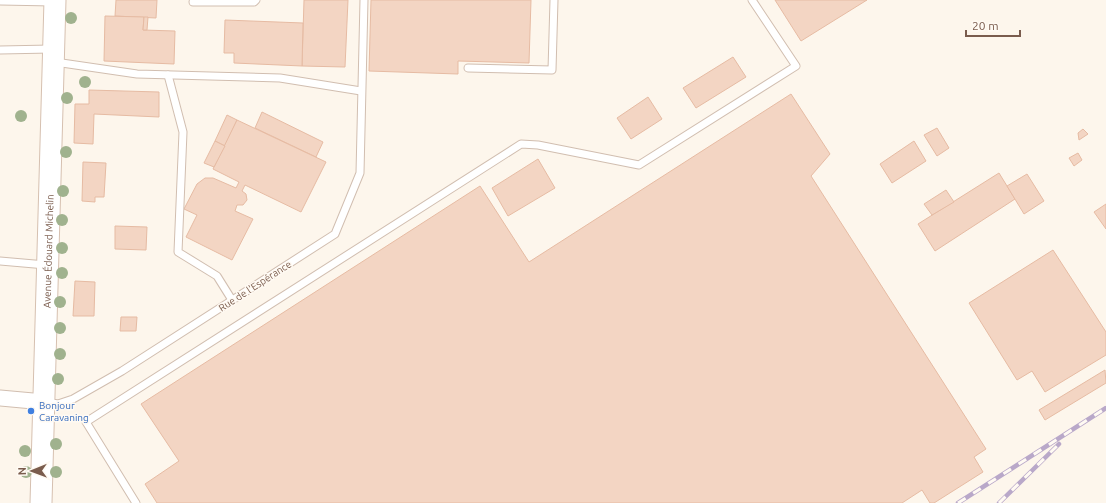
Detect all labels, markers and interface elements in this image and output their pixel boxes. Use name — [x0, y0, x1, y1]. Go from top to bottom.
scale bar — [966, 12, 1020, 38]
text: 20 m — [972, 19, 999, 32]
street label: Avenue Édouard Michelin — [41, 194, 55, 308]
street label: Rue de l'Espérance — [217, 258, 293, 314]
place label: Bonjour Caravaning — [39, 400, 89, 423]
marker: Bonjour Caravaning — [26, 406, 36, 416]
north arrow — [12, 451, 52, 491]
text: N — [16, 467, 28, 475]

